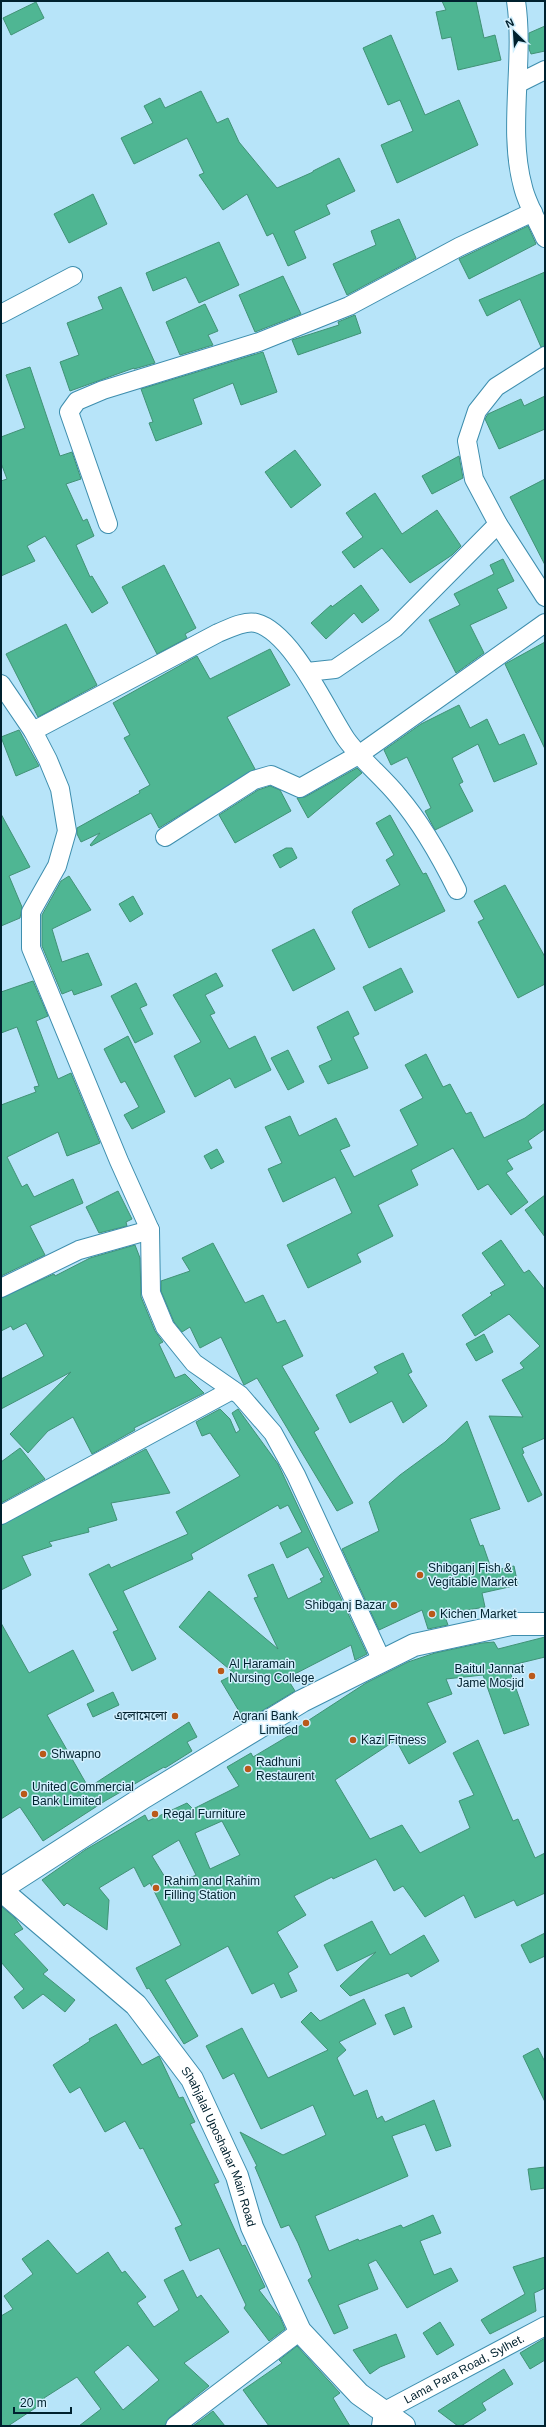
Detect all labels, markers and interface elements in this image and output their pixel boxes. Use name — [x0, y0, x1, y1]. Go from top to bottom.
north arrow — [494, 12, 534, 52]
text: N — [504, 16, 516, 30]
place label: Shibganj Fish & Vegitable Market — [428, 1561, 518, 1589]
marker: Shibganj Fish & Vegitable Market — [415, 1570, 425, 1580]
place label: Shibganj Bazar — [305, 1598, 386, 1612]
marker: Shibganj Bazar — [389, 1600, 399, 1610]
place label: Kichen Market — [440, 1607, 517, 1621]
marker: Kichen Market — [427, 1609, 437, 1619]
place label: Al Haramain Nursing College — [229, 1657, 315, 1685]
place label: Baitul Jannat Jame Mosjid — [455, 1662, 525, 1690]
marker: Al Haramain Nursing College — [216, 1666, 226, 1676]
marker: Baitul Jannat Jame Mosjid — [527, 1671, 537, 1681]
place label: এলোমেলো — [114, 1709, 168, 1723]
place label: Agrani Bank Limited — [233, 1709, 299, 1737]
marker: এলোমেলো — [170, 1711, 180, 1721]
marker: Agrani Bank Limited — [301, 1718, 311, 1728]
place label: Kazi Fitness — [361, 1733, 426, 1747]
marker: Kazi Fitness — [348, 1735, 358, 1745]
place label: Shwapno — [51, 1747, 101, 1761]
marker: Shwapno — [38, 1749, 48, 1759]
place label: Radhuni Restaurent — [256, 1755, 315, 1783]
marker: Radhuni Restaurent — [243, 1764, 253, 1774]
place label: United Commercial Bank Limited — [32, 1780, 134, 1808]
marker: United Commercial Bank Limited — [19, 1789, 29, 1799]
place label: Regal Furniture — [163, 1807, 246, 1821]
marker: Regal Furniture — [150, 1809, 160, 1819]
place label: Rahim and Rahim Filling Station — [164, 1874, 260, 1902]
marker: Rahim and Rahim Filling Station — [151, 1883, 161, 1893]
street label: Shahjalal Uposhahar Main Road — [178, 2064, 259, 2228]
street label: Lama Para Road, Sylhet. — [402, 2331, 527, 2407]
scale bar — [14, 2389, 71, 2415]
text: 20 m — [20, 2396, 47, 2410]

